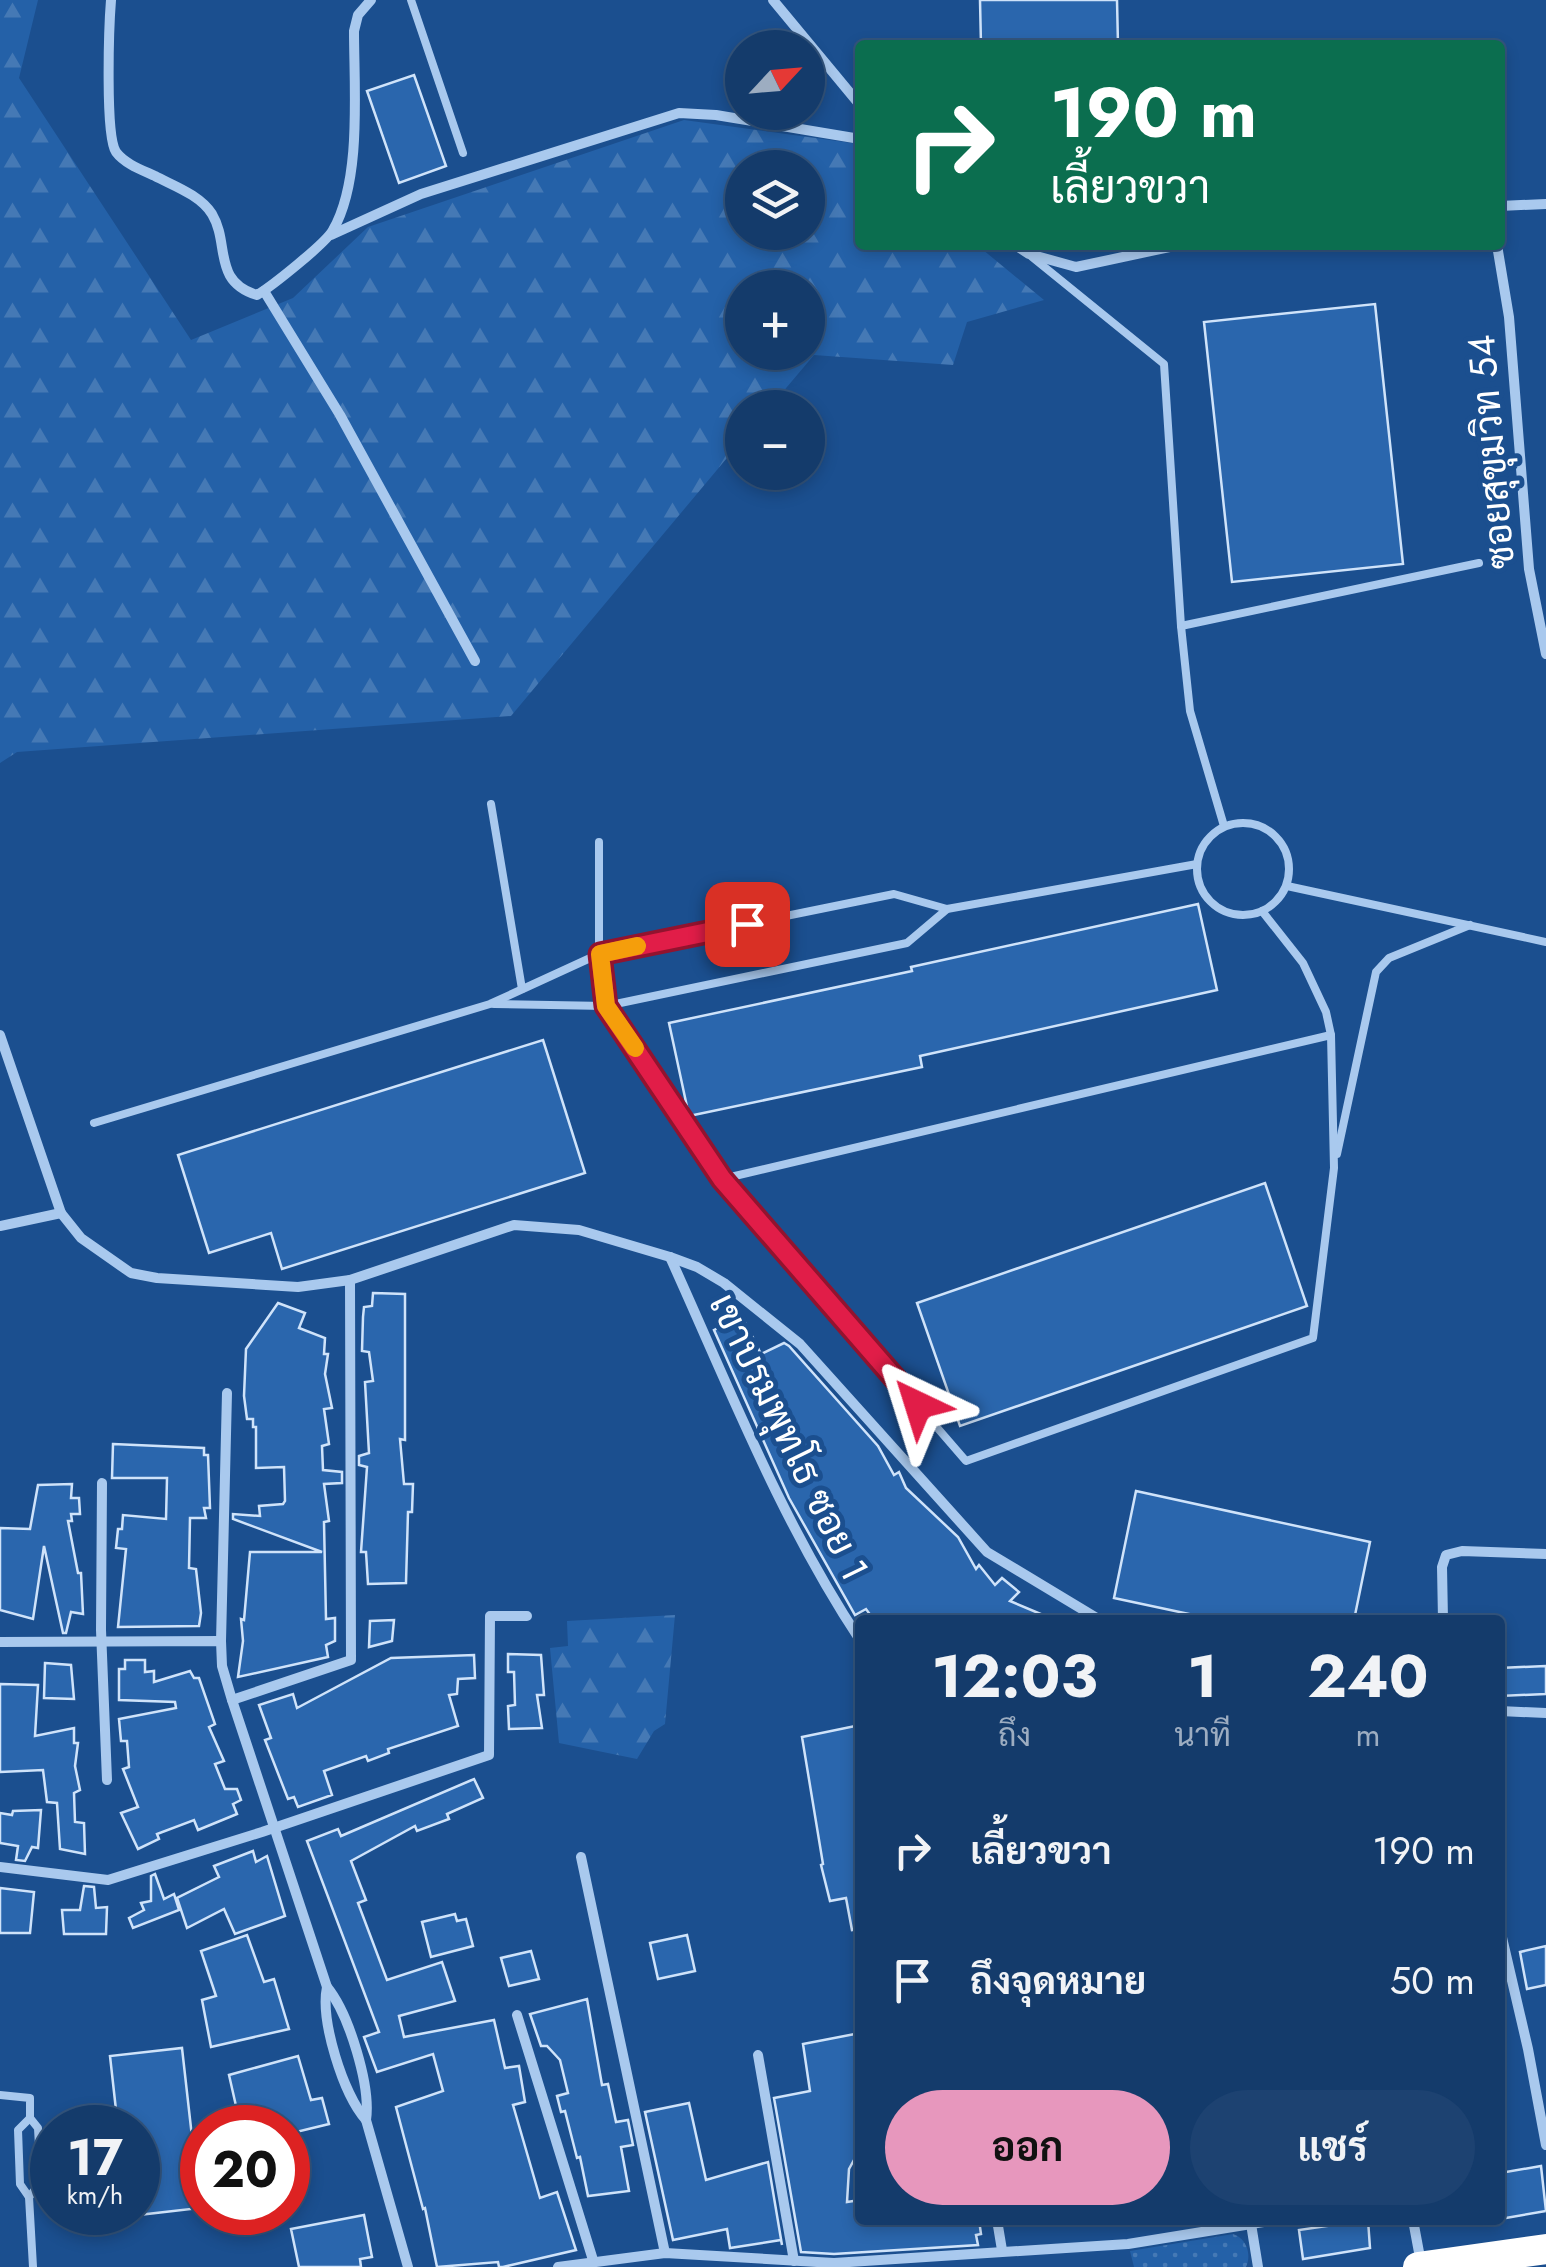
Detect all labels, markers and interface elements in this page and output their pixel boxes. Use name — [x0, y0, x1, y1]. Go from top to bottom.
north arrow — [725, 30, 825, 130]
map controls — [725, 30, 825, 490]
text: 190 m — [1050, 62, 1257, 163]
icon: right — [885, 80, 1015, 210]
button: layers — [725, 150, 825, 250]
text: เลี้ยวขวา — [1050, 155, 1210, 220]
button: + — [725, 270, 825, 370]
street label: ซอยสุขุมวิท 54 — [1453, 333, 1528, 571]
button: − — [725, 390, 825, 490]
pin — [705, 882, 790, 967]
icon: arrive — [720, 897, 775, 952]
street label: เขาบรมพุทโธ ซอย 1 — [696, 1284, 883, 1590]
position arrow — [866, 1353, 970, 1457]
text: 12:03 — [931, 1633, 1098, 1720]
text: 1 — [1187, 1633, 1218, 1720]
text: 240 — [1308, 1633, 1429, 1720]
text: ถึง — [998, 1712, 1031, 1758]
text: นาที — [1174, 1712, 1231, 1758]
text: m — [1356, 1712, 1381, 1758]
icon: right — [885, 1823, 940, 1878]
text: เลี้ยวขวา — [970, 1823, 1112, 1878]
text: 190 m — [1372, 1823, 1475, 1878]
icon: arrive — [885, 1953, 940, 2008]
text: ถึงจุดหมาย — [970, 1953, 1146, 2008]
text: 50 m — [1390, 1953, 1475, 2008]
button: ออก — [885, 2090, 1170, 2205]
button: แชร์ — [1190, 2090, 1475, 2205]
speed limit sign: 20 — [180, 2105, 310, 2235]
text: 17 — [67, 2121, 123, 2194]
text: km/h — [67, 2177, 123, 2213]

